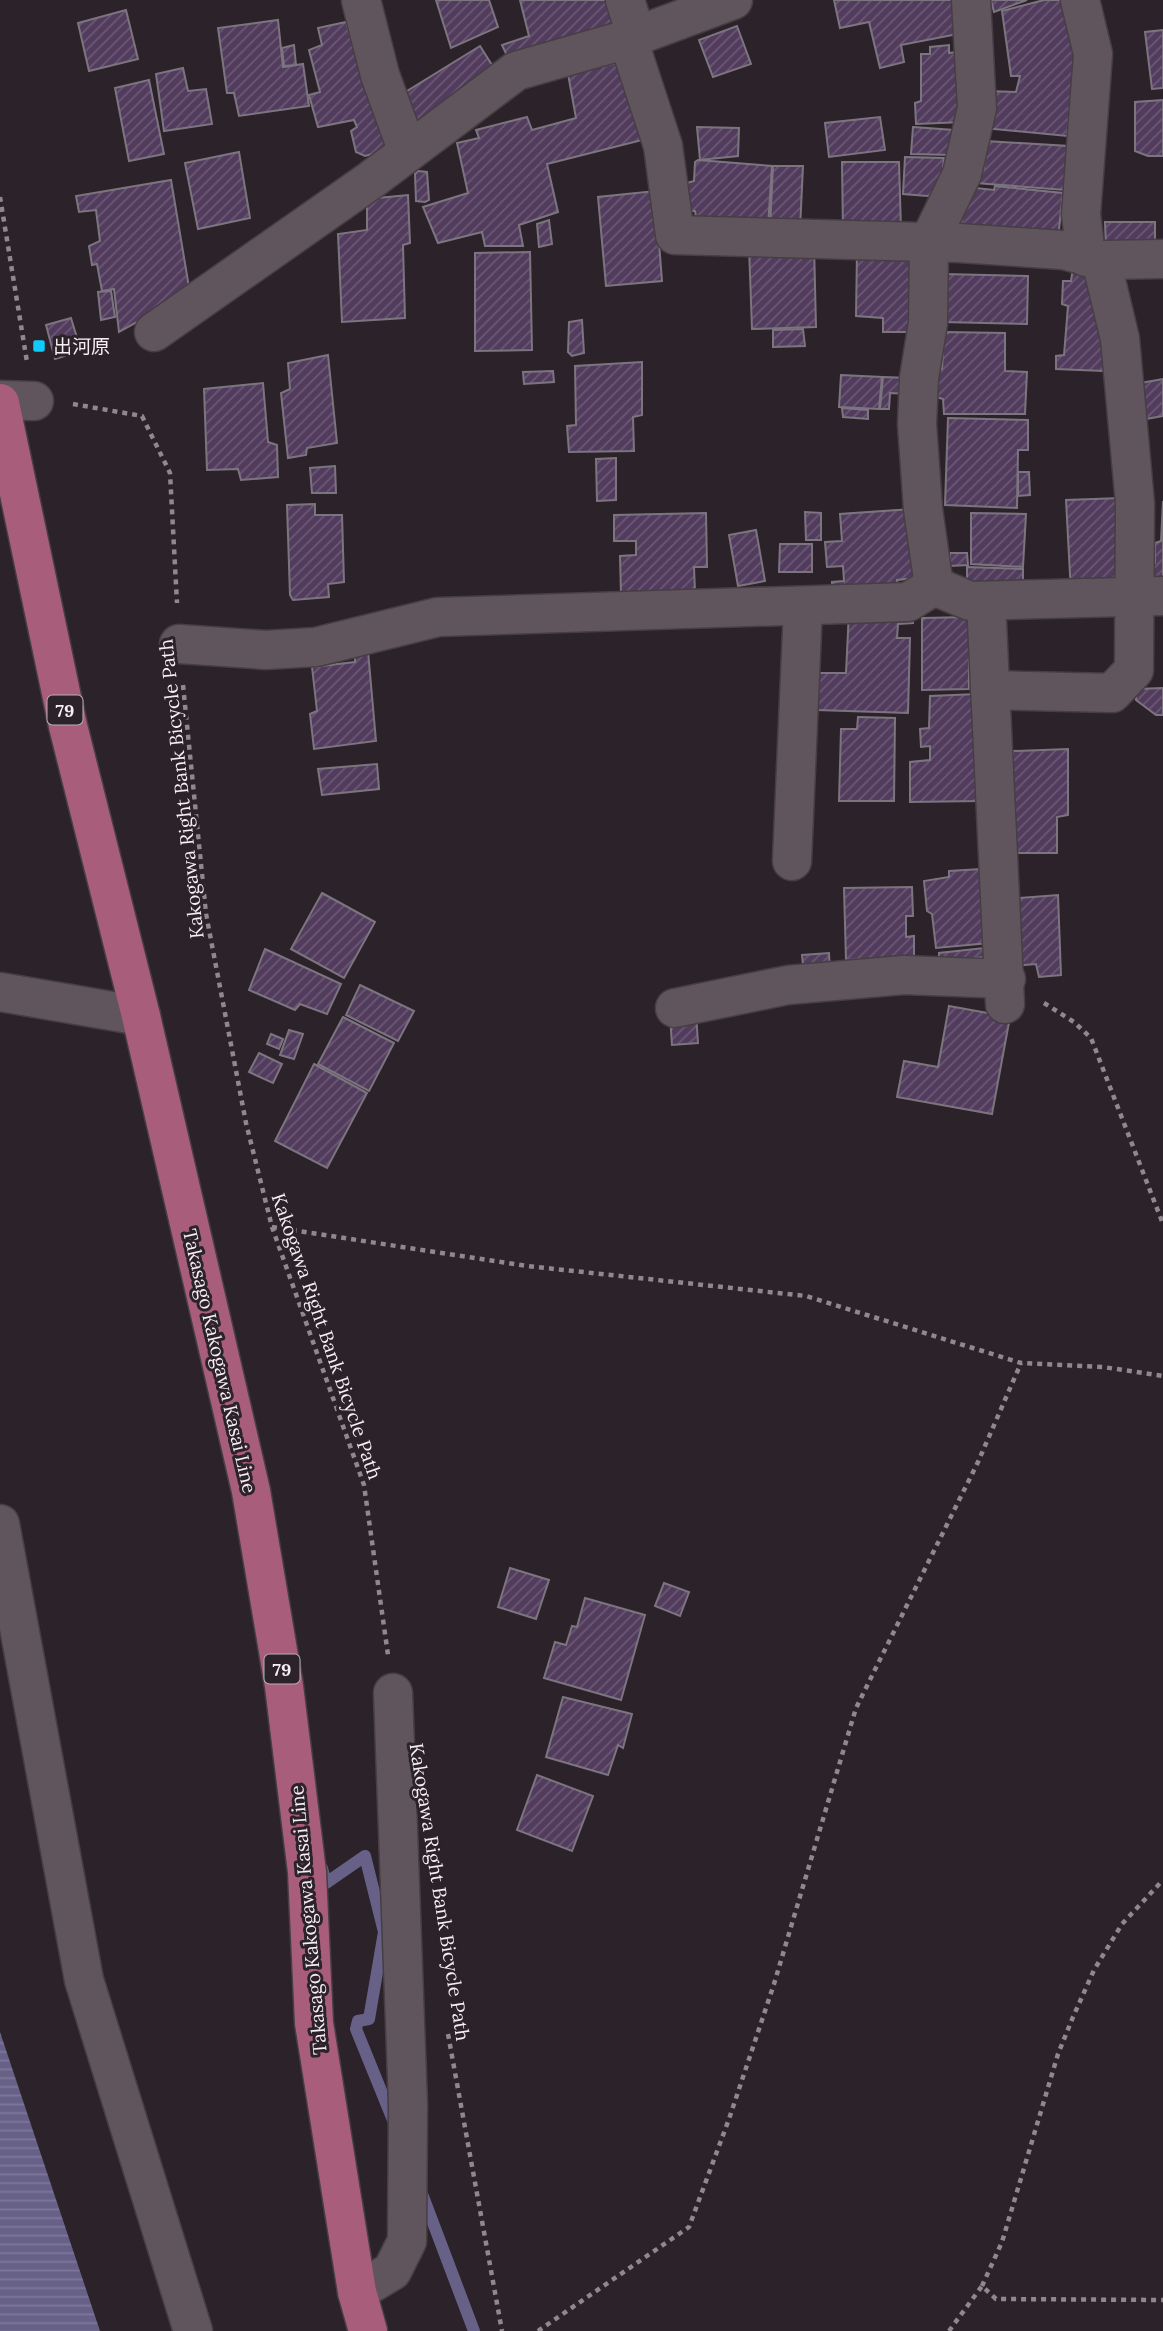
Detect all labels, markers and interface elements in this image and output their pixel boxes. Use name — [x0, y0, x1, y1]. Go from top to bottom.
place label: 出河原 — [53, 334, 110, 358]
marker: 出河原 — [31, 338, 47, 354]
street label: Kakogawa Right Bank Bicycle Path — [153, 638, 209, 940]
road number: 79 — [48, 696, 82, 724]
street label: Kakogawa Right Bank Bicycle Path — [267, 1190, 387, 1482]
street label: Takasago Kakogawa Kasai Line — [178, 1227, 262, 1495]
road number: 79 — [264, 1654, 300, 1684]
street label: Kakogawa Right Bank Bicycle Path — [405, 1741, 475, 2043]
street label: Takasago Kakogawa Kasai Line — [284, 1784, 332, 2056]

